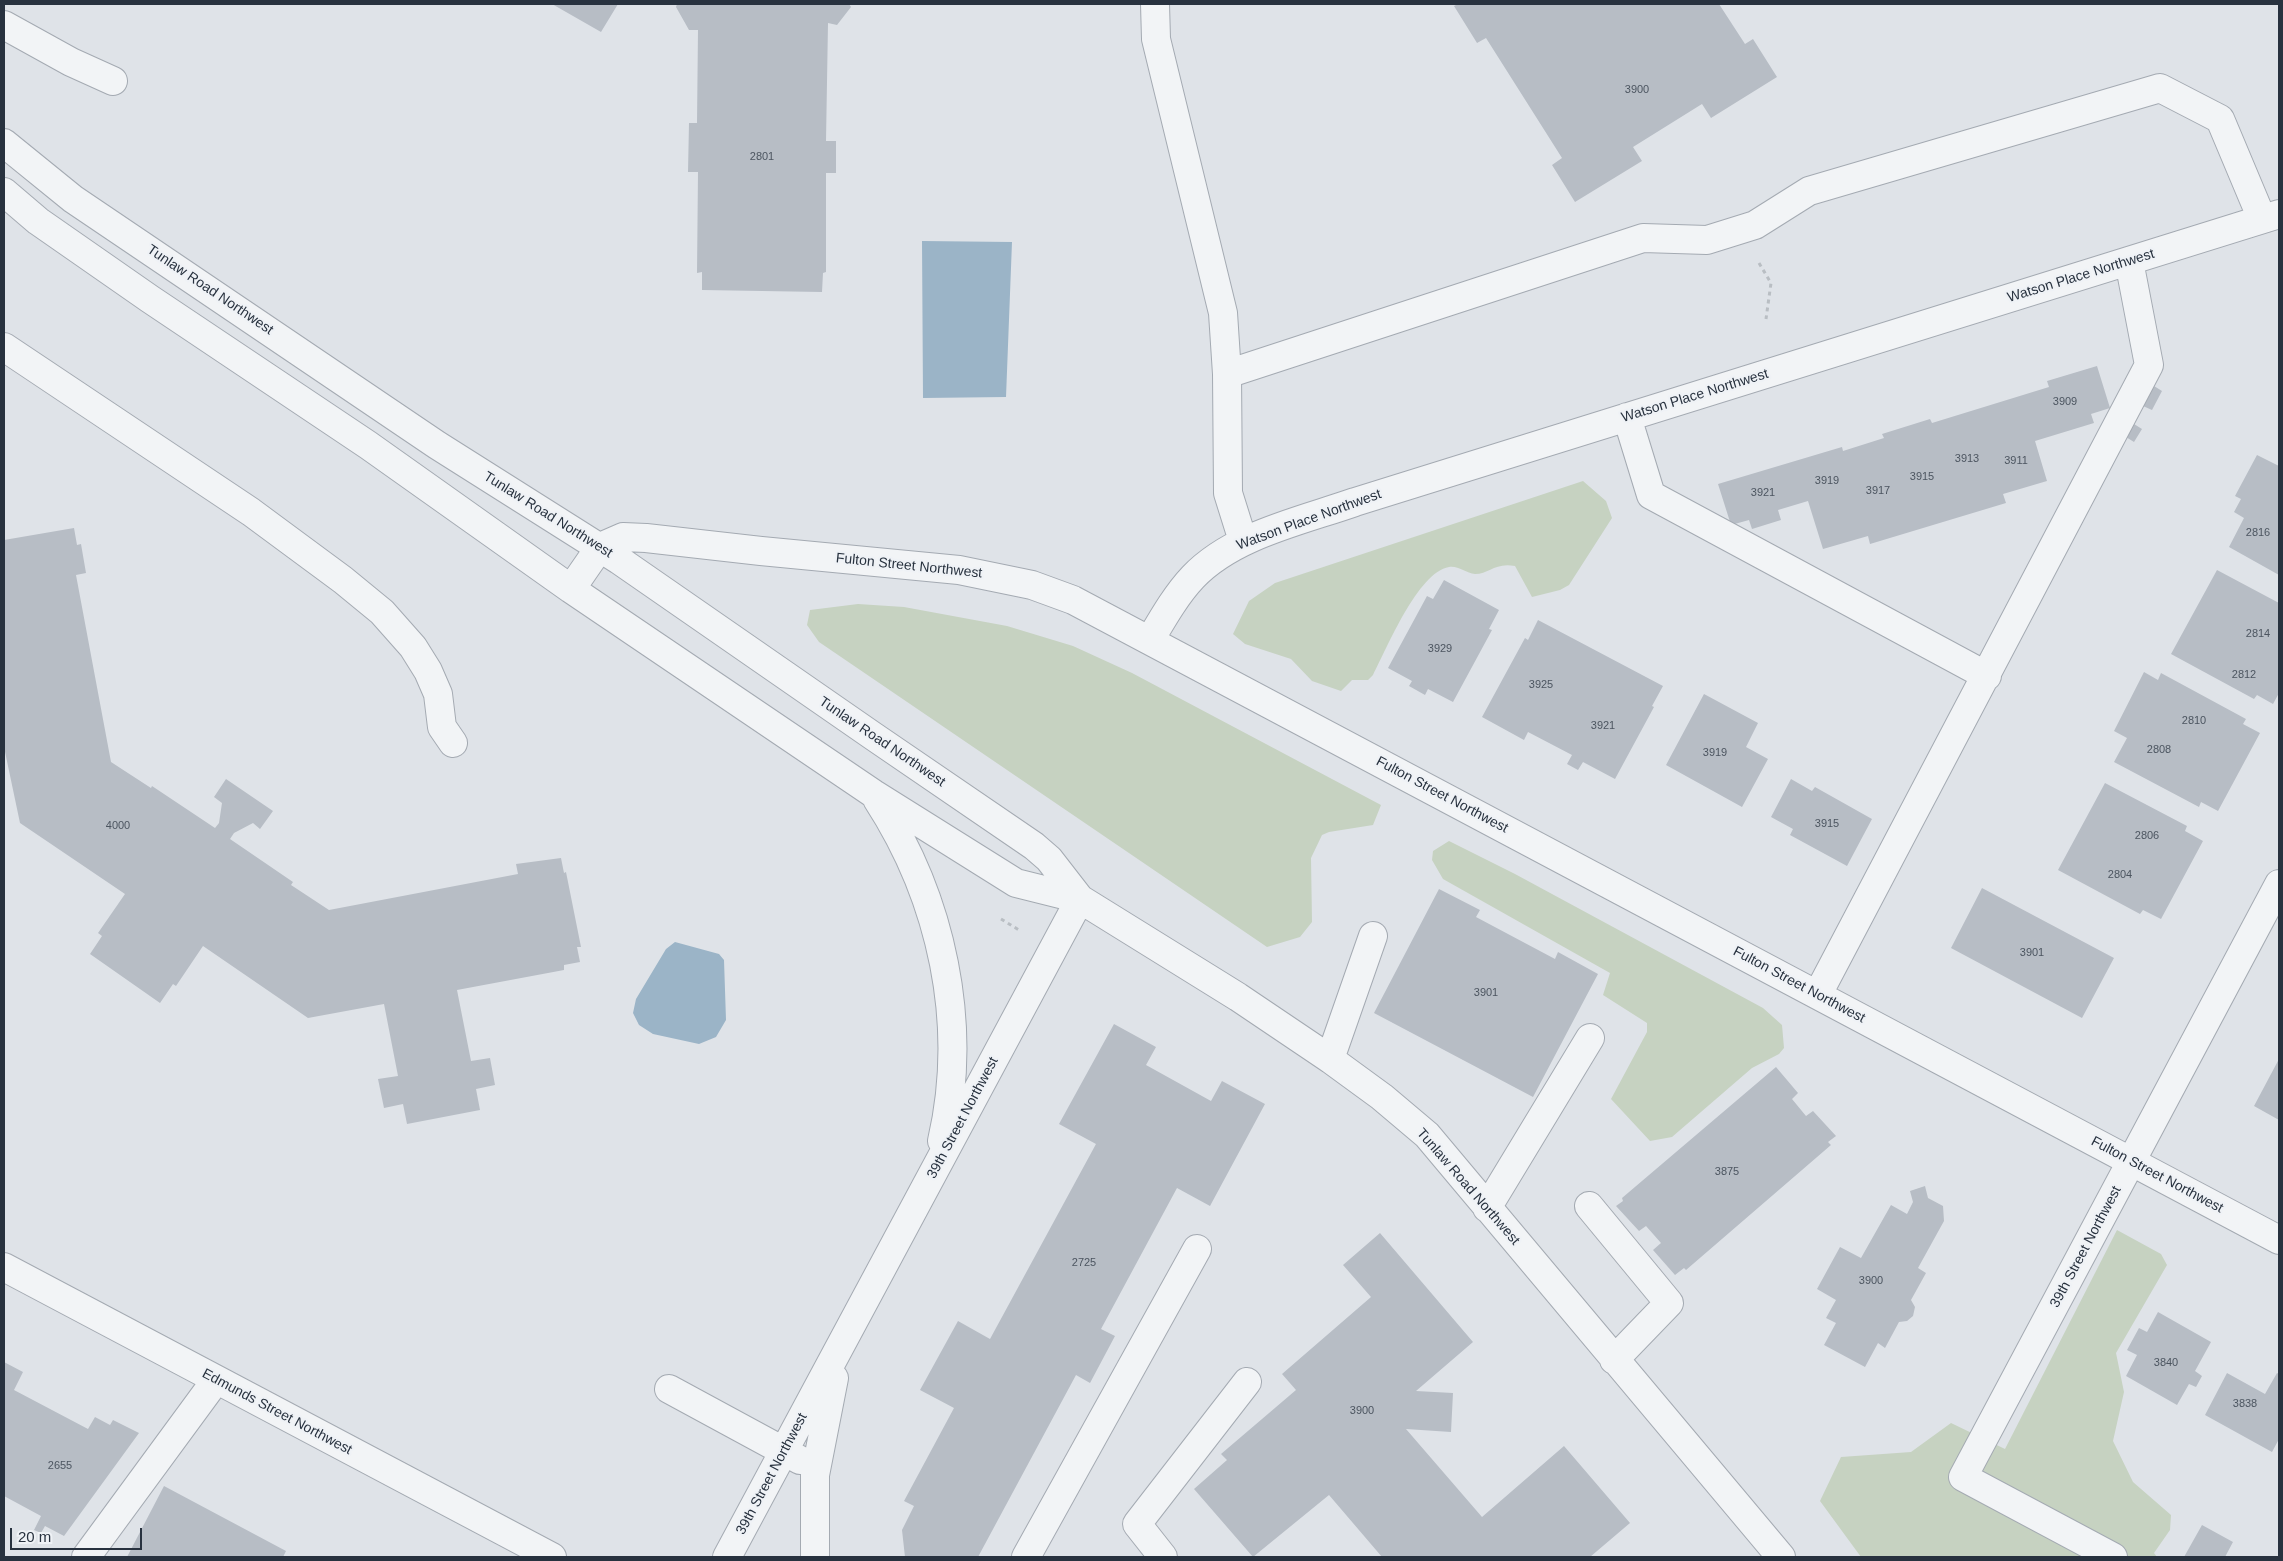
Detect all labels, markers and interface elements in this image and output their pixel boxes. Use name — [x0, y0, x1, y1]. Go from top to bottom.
house number: 3900 — [1625, 83, 1649, 97]
house number: 2801 — [750, 150, 774, 164]
street label: Tunlaw Road Northwest — [144, 241, 276, 339]
street label: Watson Place Northwest — [2006, 246, 2156, 306]
street label: Watson Place Northwest — [1620, 366, 1770, 426]
house number: 3909 — [2053, 395, 2077, 409]
house number: 3913 — [1955, 452, 1979, 466]
house number: 3911 — [2004, 454, 2028, 468]
street label: Tunlaw Road Northwest — [480, 468, 616, 562]
house number: 3915 — [1910, 470, 1934, 484]
house number: 3919 — [1815, 474, 1839, 488]
house number: 3917 — [1866, 484, 1890, 498]
street label: Watson Place Northwest — [1234, 486, 1384, 554]
house number: 3921 — [1751, 486, 1775, 500]
house number: 2816 — [2246, 526, 2270, 540]
street label: Fulton Street Northwest — [835, 550, 983, 582]
house number: 2814 — [2246, 627, 2270, 641]
house number: 3929 — [1428, 642, 1452, 656]
house number: 2812 — [2232, 668, 2256, 682]
house number: 3925 — [1529, 678, 1553, 692]
street label: Tunlaw Road Northwest — [816, 693, 948, 791]
house number: 2810 — [2182, 714, 2206, 728]
house number: 3921 — [1591, 719, 1615, 733]
house number: 2808 — [2147, 743, 2171, 757]
house number: 3919 — [1703, 746, 1727, 760]
street label: Fulton Street Northwest — [1373, 753, 1511, 837]
house number: 3915 — [1815, 817, 1839, 831]
house number: 4000 — [106, 819, 130, 833]
house number: 2806 — [2135, 829, 2159, 843]
house number: 2804 — [2108, 868, 2132, 882]
street label: Fulton Street Northwest — [1730, 943, 1868, 1027]
house number: 3901 — [2020, 946, 2044, 960]
house number: 3901 — [1474, 986, 1498, 1000]
street label: 39th Street Northwest — [924, 1054, 1002, 1182]
street label: Tunlaw Road Northwest — [1413, 1125, 1523, 1249]
street label: Fulton Street Northwest — [2088, 1133, 2226, 1217]
house number: 3875 — [1715, 1165, 1739, 1179]
street label: 39th Street Northwest — [2047, 1183, 2125, 1311]
house number: 2725 — [1072, 1256, 1096, 1270]
house number: 3900 — [1859, 1274, 1883, 1288]
house number: 3840 — [2154, 1356, 2178, 1370]
street label: Edmunds Street Northwest — [199, 1365, 355, 1459]
house number: 3838 — [2233, 1397, 2257, 1411]
house number: 3900 — [1350, 1404, 1374, 1418]
street label: 39th Street Northwest — [733, 1410, 811, 1538]
house number: 2655 — [48, 1459, 72, 1473]
scale bar — [12, 1518, 145, 1550]
text: 20 m — [18, 1528, 51, 1545]

